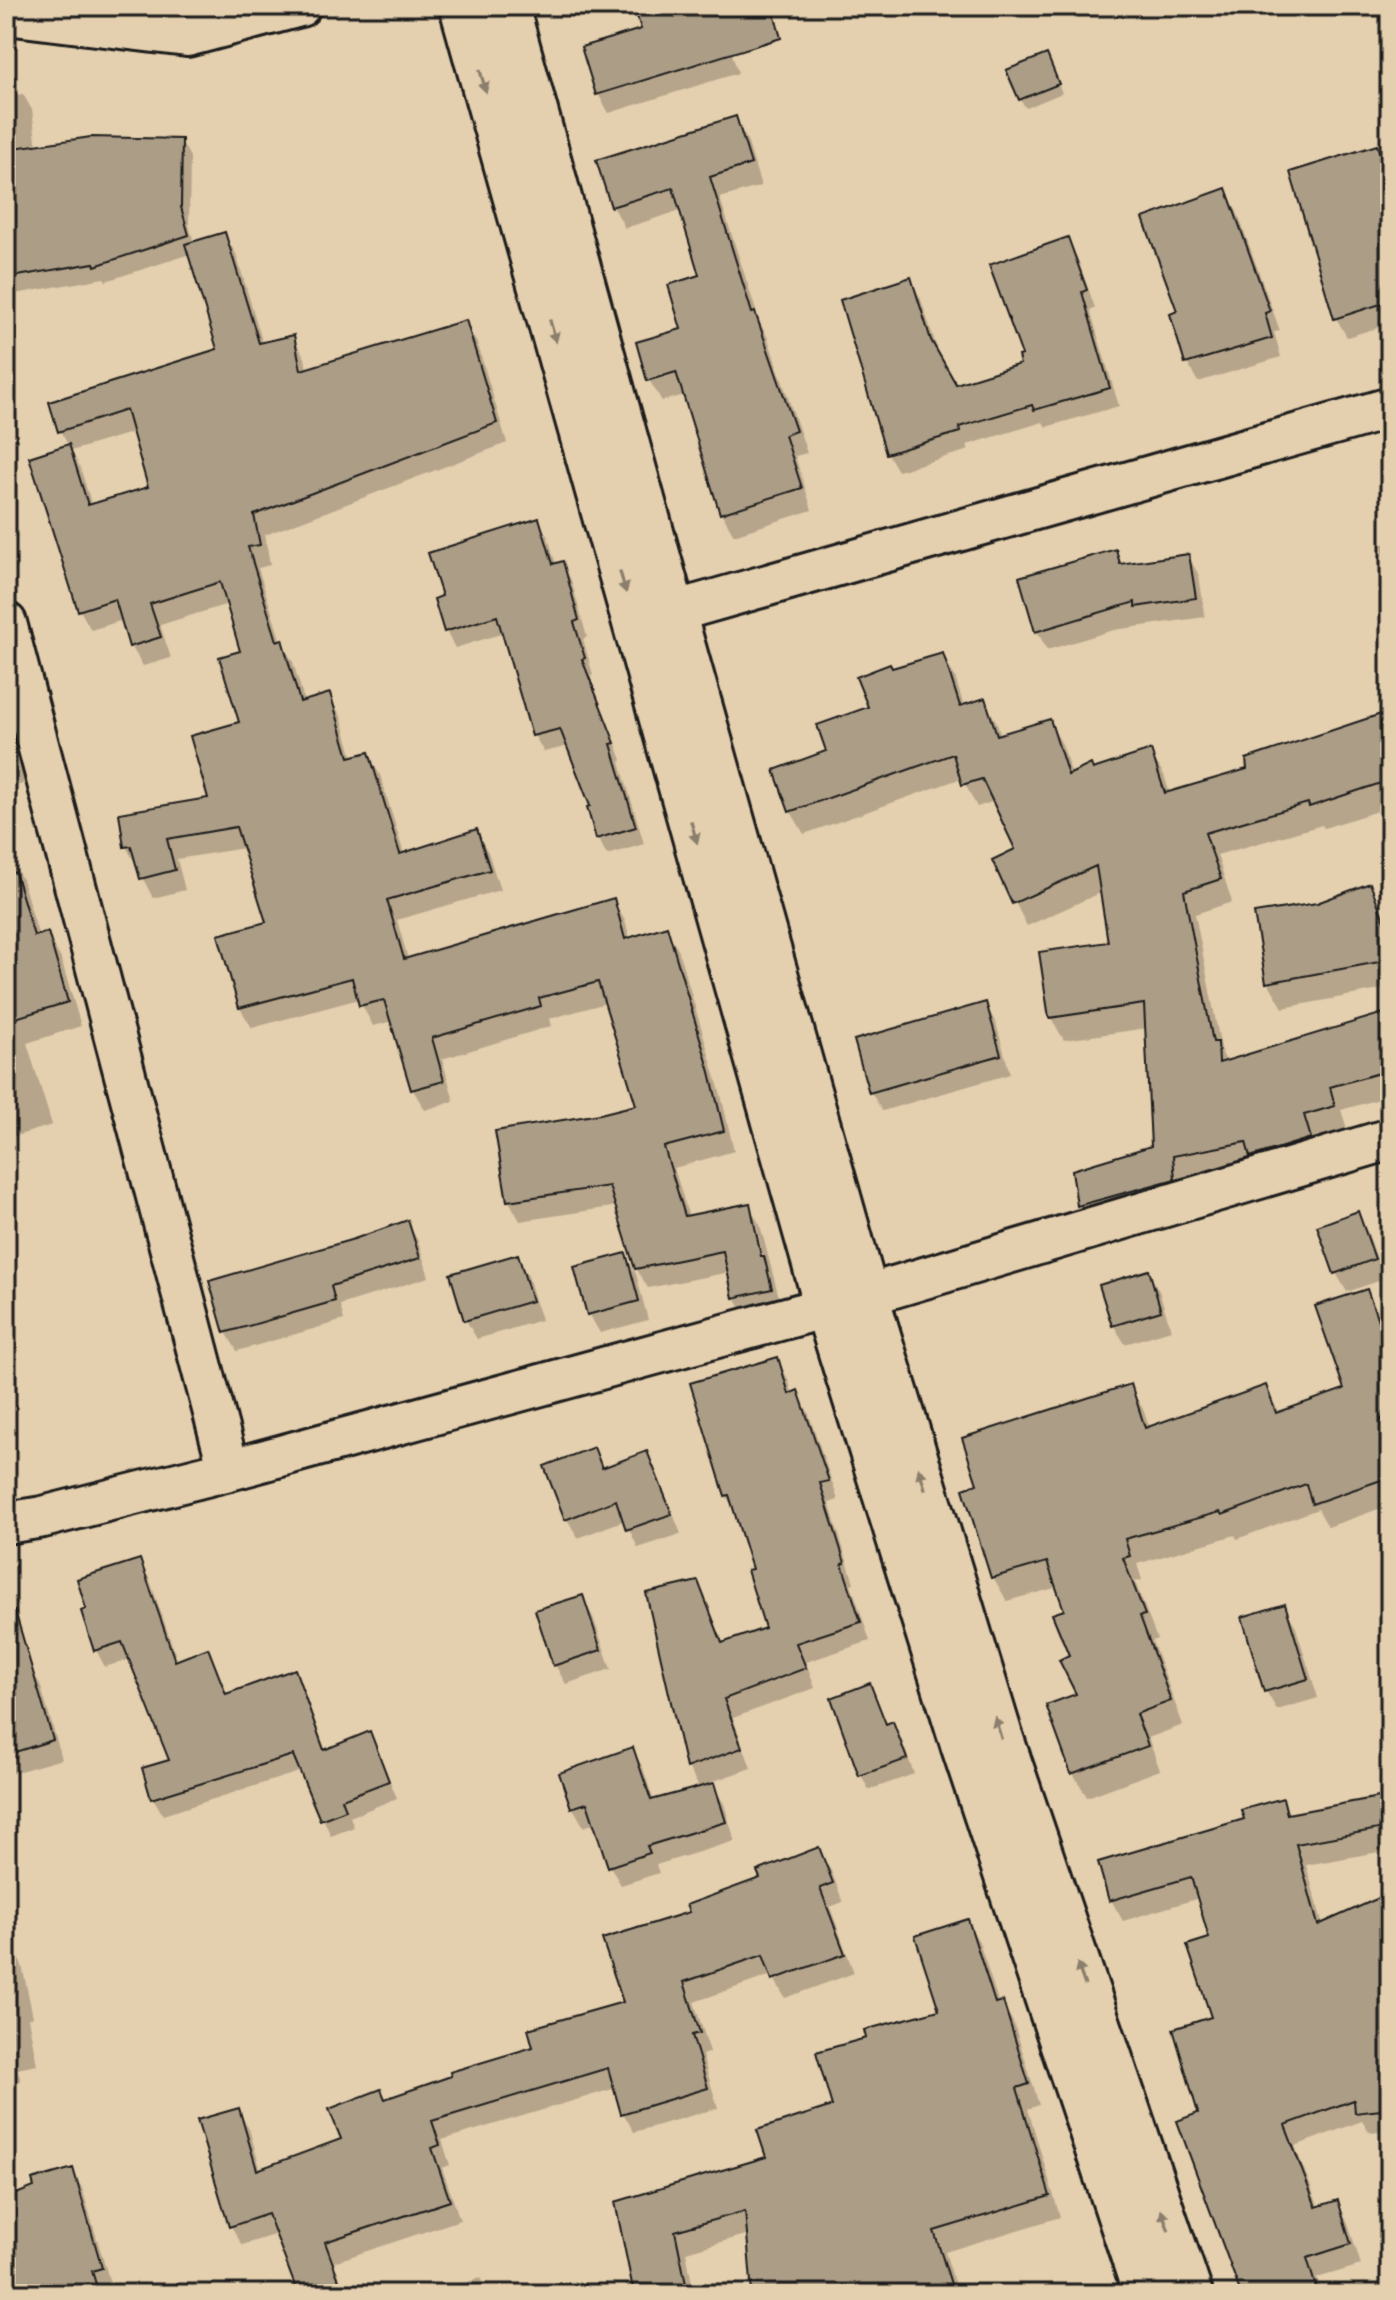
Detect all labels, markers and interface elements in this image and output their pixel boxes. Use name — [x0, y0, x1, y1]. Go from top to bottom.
one-way arrow — [477, 69, 489, 94]
one-way arrow — [547, 320, 560, 344]
one-way arrow — [618, 569, 630, 594]
one-way arrow — [688, 820, 701, 844]
one-way arrow — [915, 1467, 928, 1491]
one-way arrow — [991, 1715, 1004, 1739]
one-way arrow — [1075, 1962, 1087, 1986]
one-way arrow — [1158, 2208, 1170, 2232]

